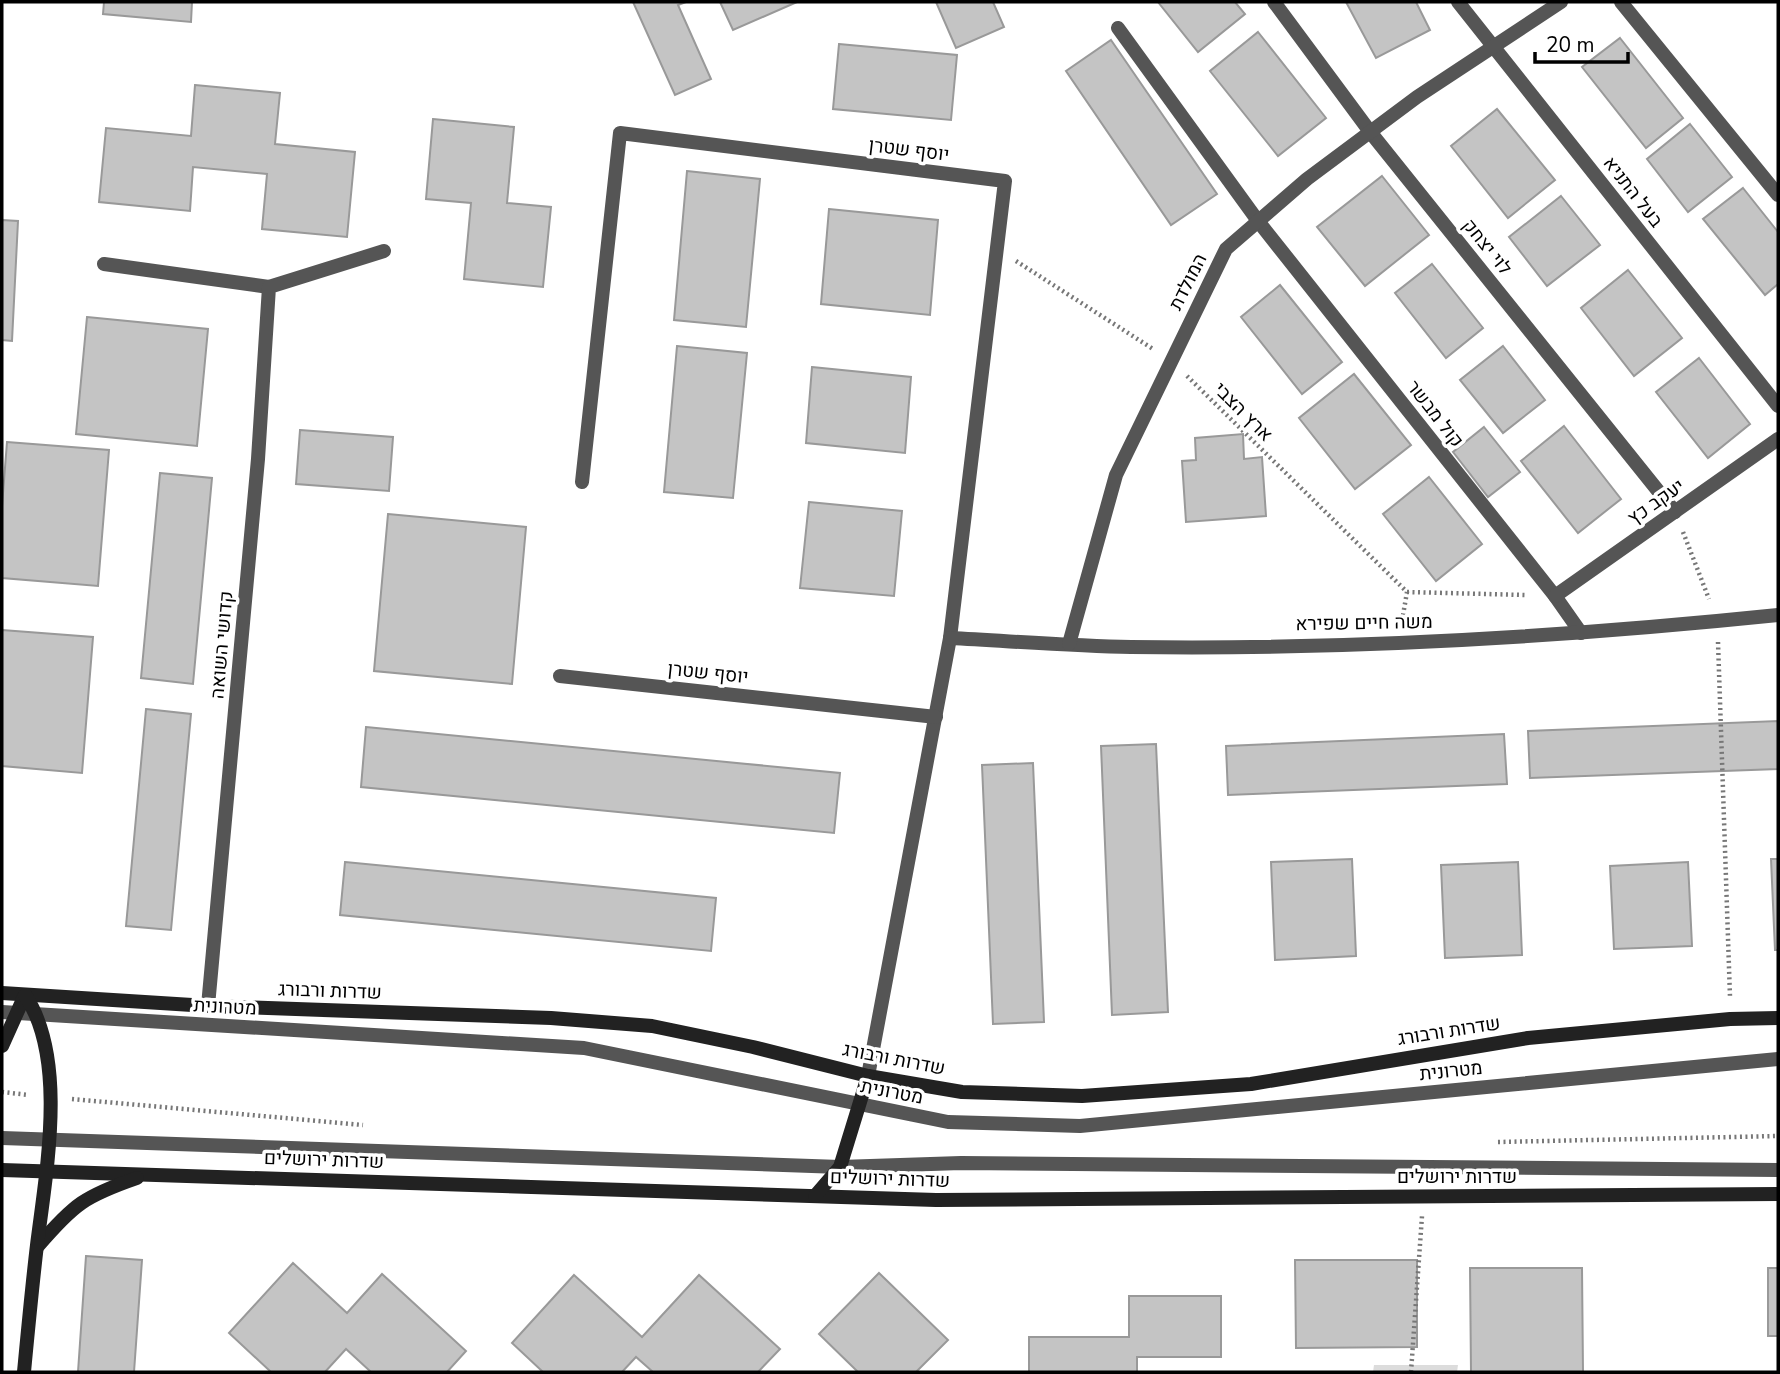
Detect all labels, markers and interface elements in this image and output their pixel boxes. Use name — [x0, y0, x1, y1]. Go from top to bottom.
scale bar — [1535, 21, 1628, 65]
text: 20 m — [1546, 31, 1595, 59]
street label: יוסף שטרן — [867, 132, 951, 168]
street label: בעל התניא — [1597, 151, 1669, 233]
street label: לוי יצחק — [1456, 213, 1518, 281]
street label: המולדת — [1163, 249, 1213, 315]
street label: קול מבשר — [1401, 375, 1469, 453]
street label: ארץ הצבי — [1208, 377, 1278, 447]
street label: יעקב כץ — [1622, 473, 1690, 531]
street label: קדושי השואה — [204, 590, 240, 700]
street label: משה חיים שפירא — [1295, 609, 1433, 637]
street label: יוסף שטרן — [666, 656, 750, 690]
street label: שדרות ורבורג — [278, 976, 382, 1006]
street label: מטרונית — [193, 992, 257, 1022]
street label: שדרות ורבורג — [1396, 1010, 1502, 1052]
street label: שדרות ורבורג — [841, 1036, 947, 1082]
street label: מטרונית — [1418, 1055, 1484, 1087]
street label: מטרונית — [859, 1073, 925, 1111]
street label: שדרות ירושלים — [264, 1145, 384, 1175]
street label: שדרות ירושלים — [830, 1164, 950, 1194]
street label: שדרות ירושלים — [1397, 1164, 1517, 1190]

